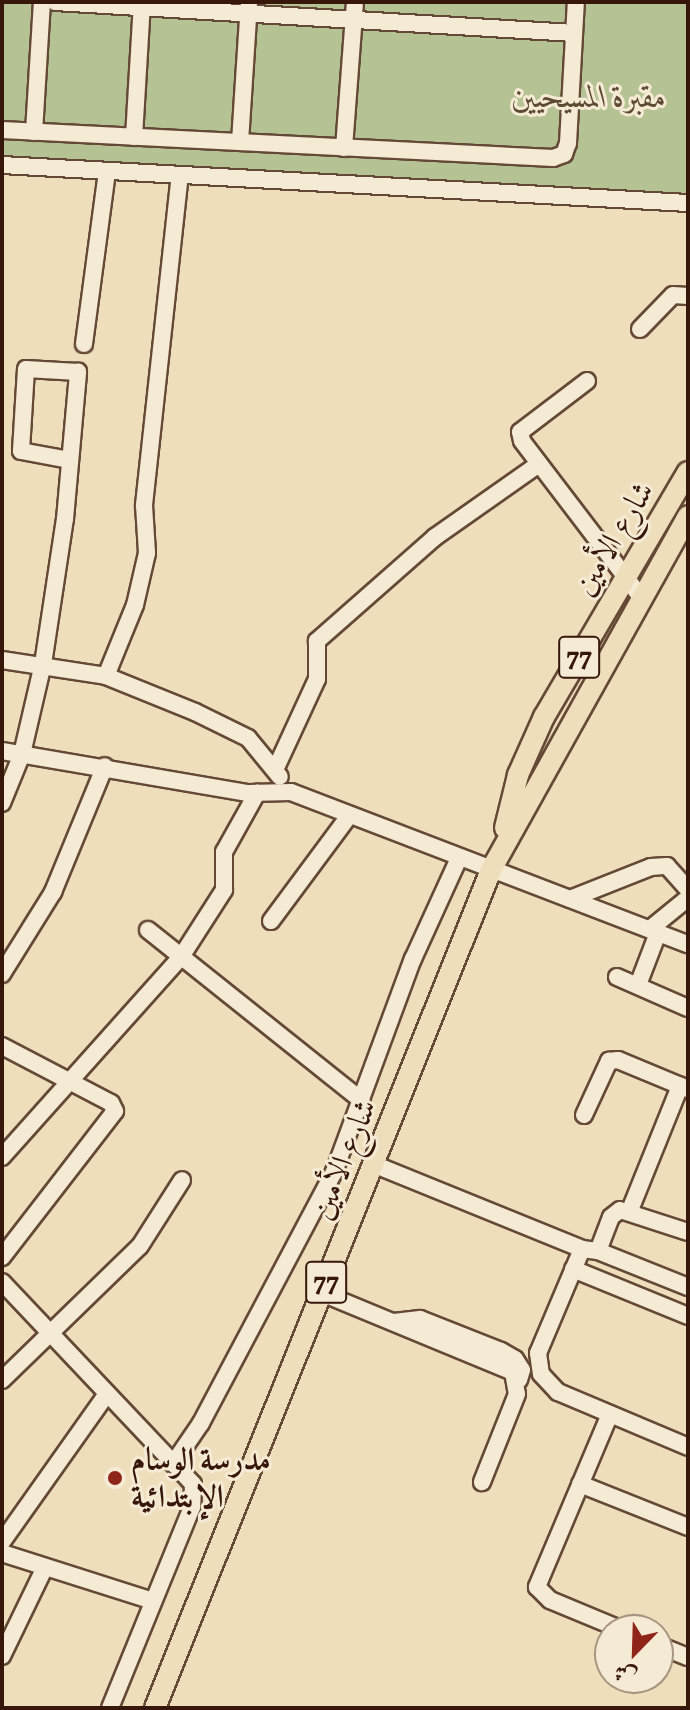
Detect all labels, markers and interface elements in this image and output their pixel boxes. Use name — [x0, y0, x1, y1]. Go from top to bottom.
park label: مقبرة المسيحيين — [511, 77, 667, 115]
street label: شارع الأمين — [564, 474, 662, 602]
road number: 77 — [557, 631, 601, 683]
street label: شارع الأمين — [302, 1093, 384, 1225]
road number: 77 — [304, 1256, 348, 1308]
place label: مدرسة الوسام الإبتدائية — [131, 1441, 271, 1516]
marker: مدرسة الوسام الإبتدائية — [106, 1469, 124, 1487]
north arrow — [594, 1614, 674, 1694]
text: ش — [610, 1656, 641, 1692]

